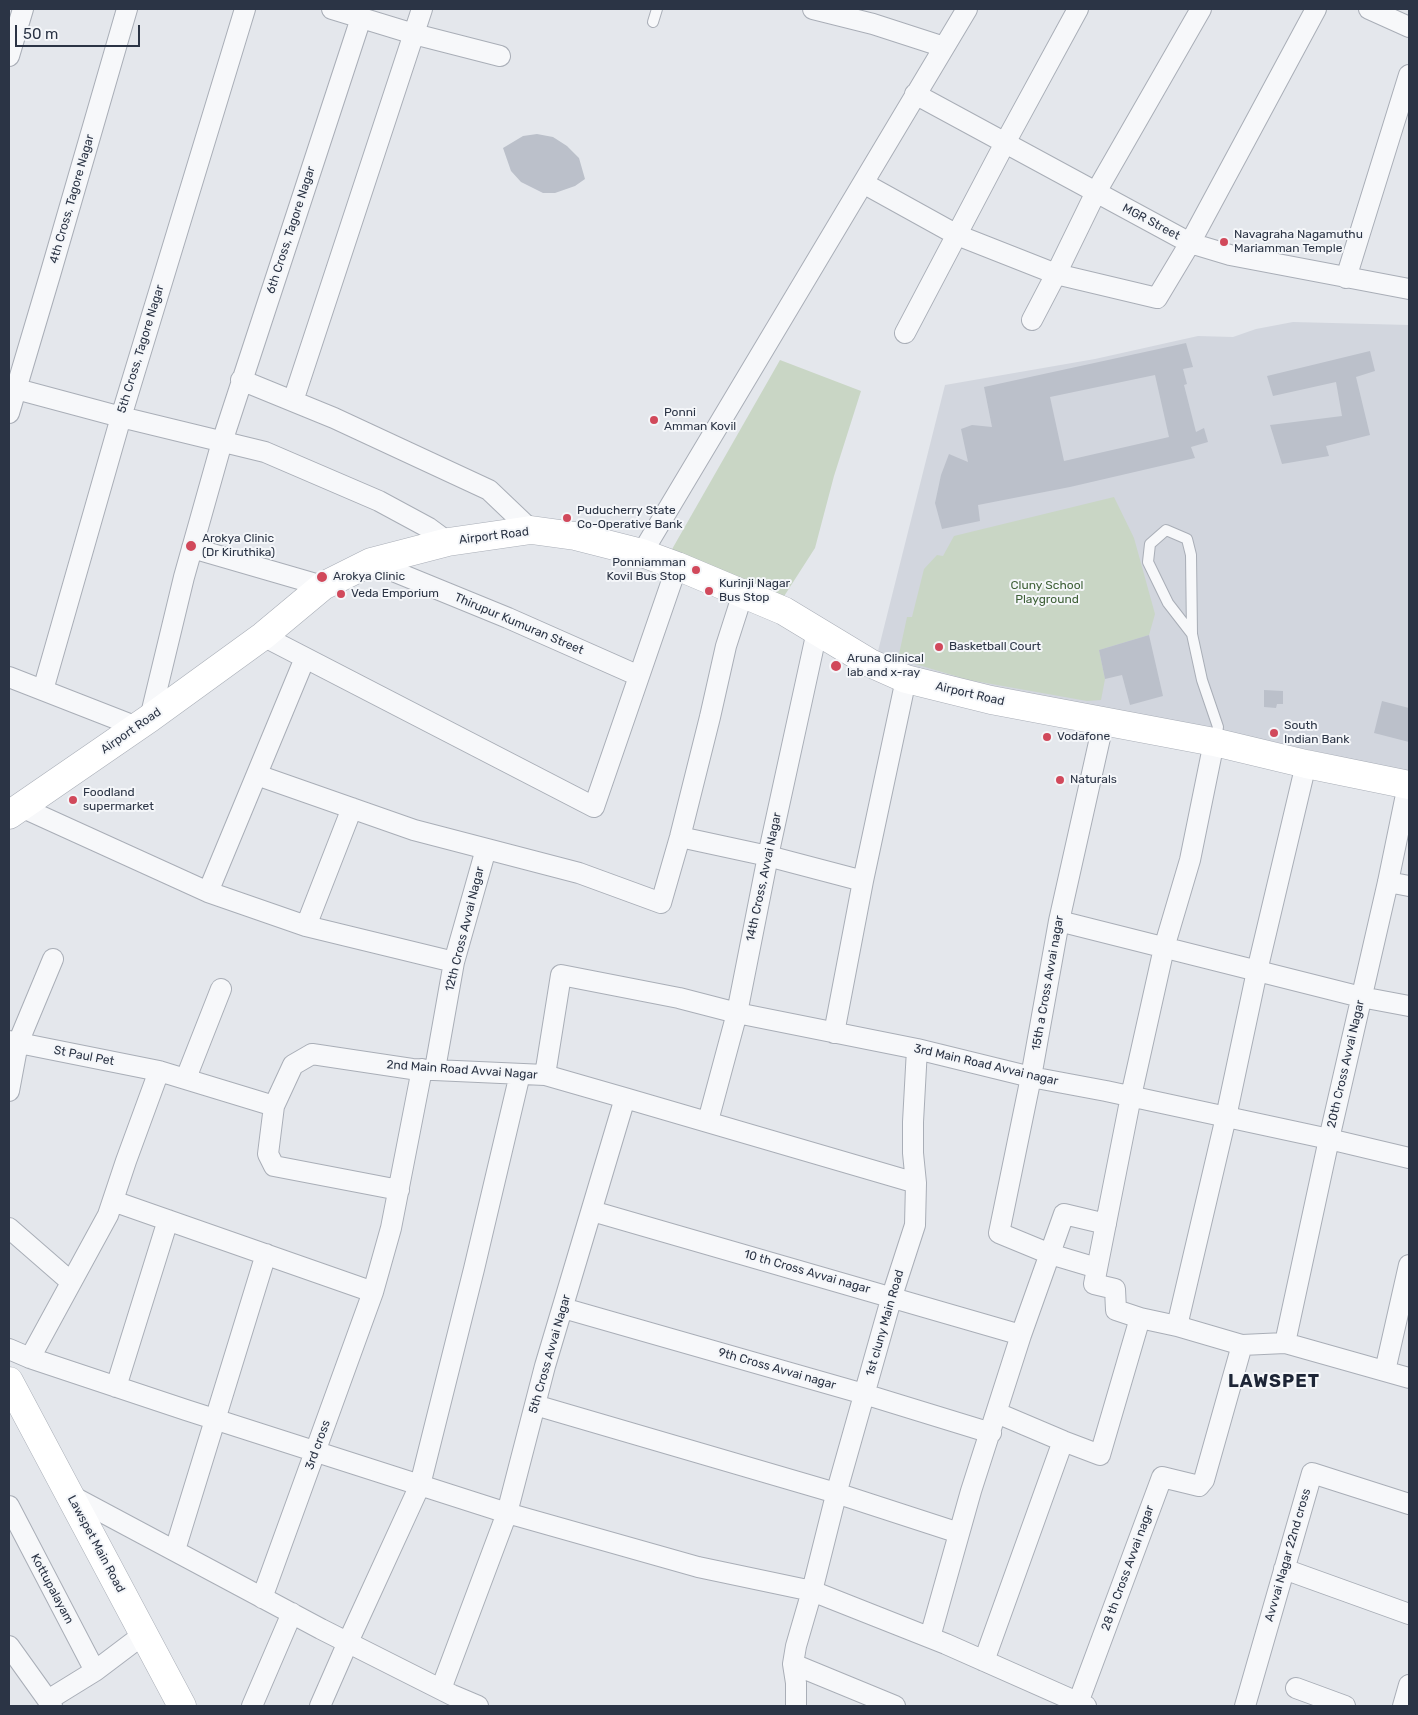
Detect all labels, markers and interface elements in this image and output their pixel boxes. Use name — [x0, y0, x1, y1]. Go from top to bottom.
scale bar — [18, 15, 142, 47]
text: 50 m — [23, 25, 58, 43]
street label: 4th Cross, Tagore Nagar — [47, 133, 97, 265]
street label: 6th Cross, Tagore Nagar — [264, 164, 318, 296]
street label: MGR Street — [1120, 201, 1182, 243]
place label: Navagraha Nagamuthu Mariamman Temple — [1234, 228, 1363, 256]
marker: Navagraha Nagamuthu Mariamman Temple — [1218, 236, 1230, 248]
street label: 5th Cross, Tagore Nagar — [115, 283, 167, 415]
place label: Ponni Amman Kovil — [664, 406, 736, 434]
marker: Ponni Amman Kovil — [648, 414, 660, 426]
place label: Puducherry State Co-Operative Bank — [577, 504, 682, 532]
marker: Puducherry State Co-Operative Bank — [561, 512, 573, 524]
street label: Airport Road — [458, 525, 530, 547]
place label: Arokya Clinic (Dr Kiruthika) — [202, 532, 275, 560]
marker: Arokya Clinic (Dr Kiruthika) — [184, 539, 198, 553]
place label: Ponniamman Kovil Bus Stop — [607, 556, 686, 584]
marker: Ponniamman Kovil Bus Stop — [690, 564, 702, 576]
marker: Arokya Clinic — [315, 570, 329, 584]
place label: Arokya Clinic — [333, 570, 405, 584]
place label: Kurinji Nagar Bus Stop — [719, 577, 790, 605]
park label: Cluny School Playground — [1011, 579, 1083, 607]
marker: Kurinji Nagar Bus Stop — [703, 585, 715, 597]
place label: Veda Emporium — [351, 587, 439, 601]
marker: Veda Emporium — [335, 588, 347, 600]
street label: Thirupur Kumuran Street — [452, 590, 586, 658]
place label: Basketball Court — [949, 640, 1041, 654]
marker: Basketball Court — [933, 641, 945, 653]
place label: Aruna Clinical lab and x-ray — [847, 652, 924, 680]
marker: Aruna Clinical lab and x-ray — [829, 659, 843, 673]
street label: Airport Road — [934, 679, 1006, 709]
street label: Airport Road — [98, 705, 164, 757]
place label: South Indian Bank — [1284, 719, 1350, 747]
marker: South Indian Bank — [1268, 727, 1280, 739]
place label: Vodafone — [1057, 730, 1110, 744]
marker: Vodafone — [1041, 731, 1053, 743]
place label: Naturals — [1070, 773, 1117, 787]
marker: Naturals — [1054, 774, 1066, 786]
place label: Foodland supermarket — [83, 786, 154, 814]
marker: Foodland supermarket — [67, 794, 79, 806]
street label: 14th Cross, Avvai Nagar — [743, 811, 785, 943]
street label: 12th Cross Avvai Nagar — [443, 865, 487, 993]
street label: 15th a Cross Avvai nagar — [1029, 914, 1067, 1052]
street label: 20th Cross Avvai Nagar — [1324, 999, 1368, 1129]
street label: 3rd Main Road Avvai nagar — [912, 1041, 1060, 1089]
street label: St Paul Pet — [52, 1043, 116, 1069]
street label: 2nd Main Road Avvai Nagar — [386, 1058, 538, 1082]
street label: 10 th Cross Avvai nagar — [742, 1247, 872, 1297]
street label: 1st cluny Main Road — [863, 1268, 907, 1378]
street label: 5th Cross Avvai Nagar — [526, 1293, 574, 1415]
street label: 9th Cross Avvai nagar — [716, 1345, 838, 1393]
district label: LAWSPET — [1227, 1371, 1321, 1393]
street label: 3rd cross — [302, 1418, 334, 1472]
street label: Avvvai Nagar 22nd cross — [1262, 1487, 1314, 1623]
street label: Lawspet Main Road — [64, 1493, 128, 1595]
street label: 28 th Cross Avvai nagar — [1099, 1503, 1157, 1633]
street label: Kottupalayam — [28, 1552, 76, 1626]

